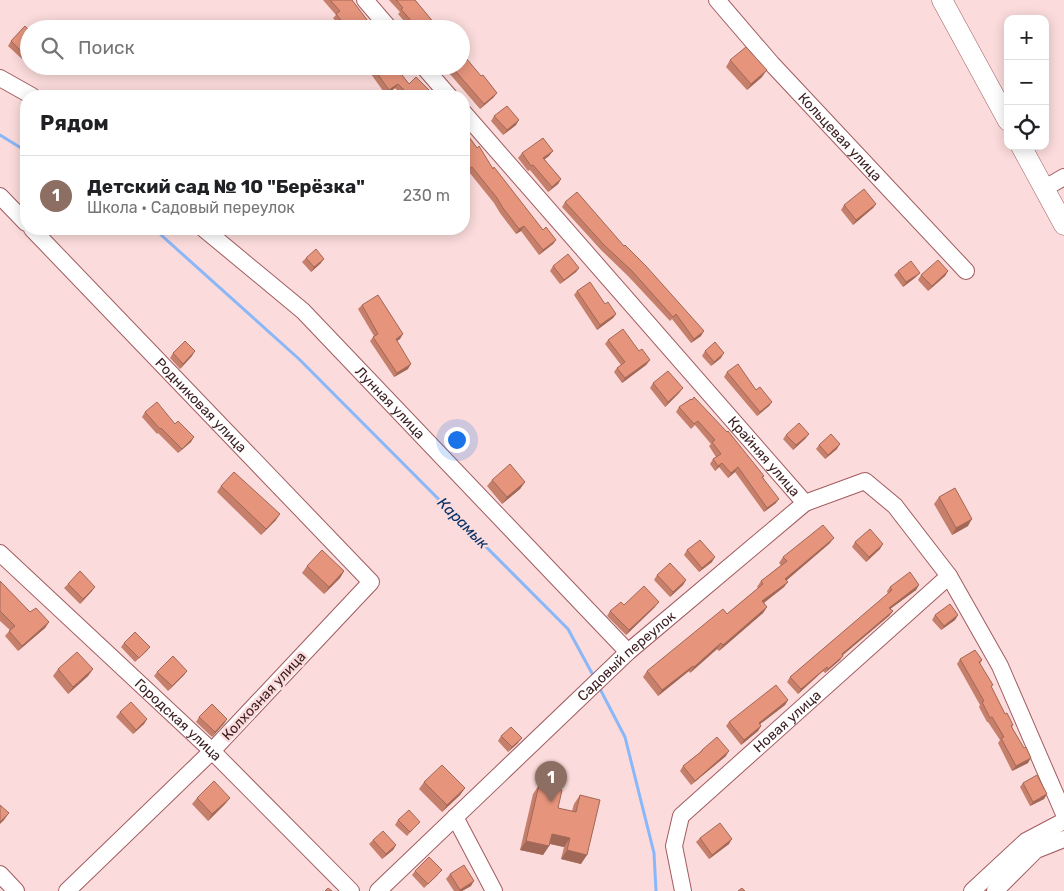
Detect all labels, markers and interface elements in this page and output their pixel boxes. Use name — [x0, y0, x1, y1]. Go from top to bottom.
map controls — [1004, 15, 1049, 150]
button: + — [1004, 15, 1049, 60]
search box — [20, 20, 470, 75]
icon: search — [38, 34, 66, 62]
text: Поиск — [78, 36, 135, 59]
button: − — [1004, 60, 1049, 105]
street label: Кольцевая улица — [795, 89, 886, 184]
button: locate — [1004, 105, 1049, 150]
text: Рядом — [40, 110, 109, 135]
text: Детский сад № 10 "Берёзка" — [87, 175, 365, 198]
text: 1 — [52, 186, 60, 205]
text: 230 m — [403, 186, 450, 205]
text: Школа · Садовый переулок — [87, 198, 295, 217]
street label: Родниковая улица — [152, 354, 250, 456]
street label: Лунная улица — [352, 363, 429, 442]
street label: Крайняя улица — [724, 413, 804, 500]
your location — [444, 427, 470, 453]
water label: Карамык — [434, 494, 493, 553]
street label: Садовый переулок — [574, 607, 679, 704]
street label: Колхозная улица — [219, 648, 309, 744]
street label: Городская улица — [131, 675, 225, 764]
street label: Новая улица — [750, 686, 824, 756]
pin: 1 — [535, 761, 567, 802]

